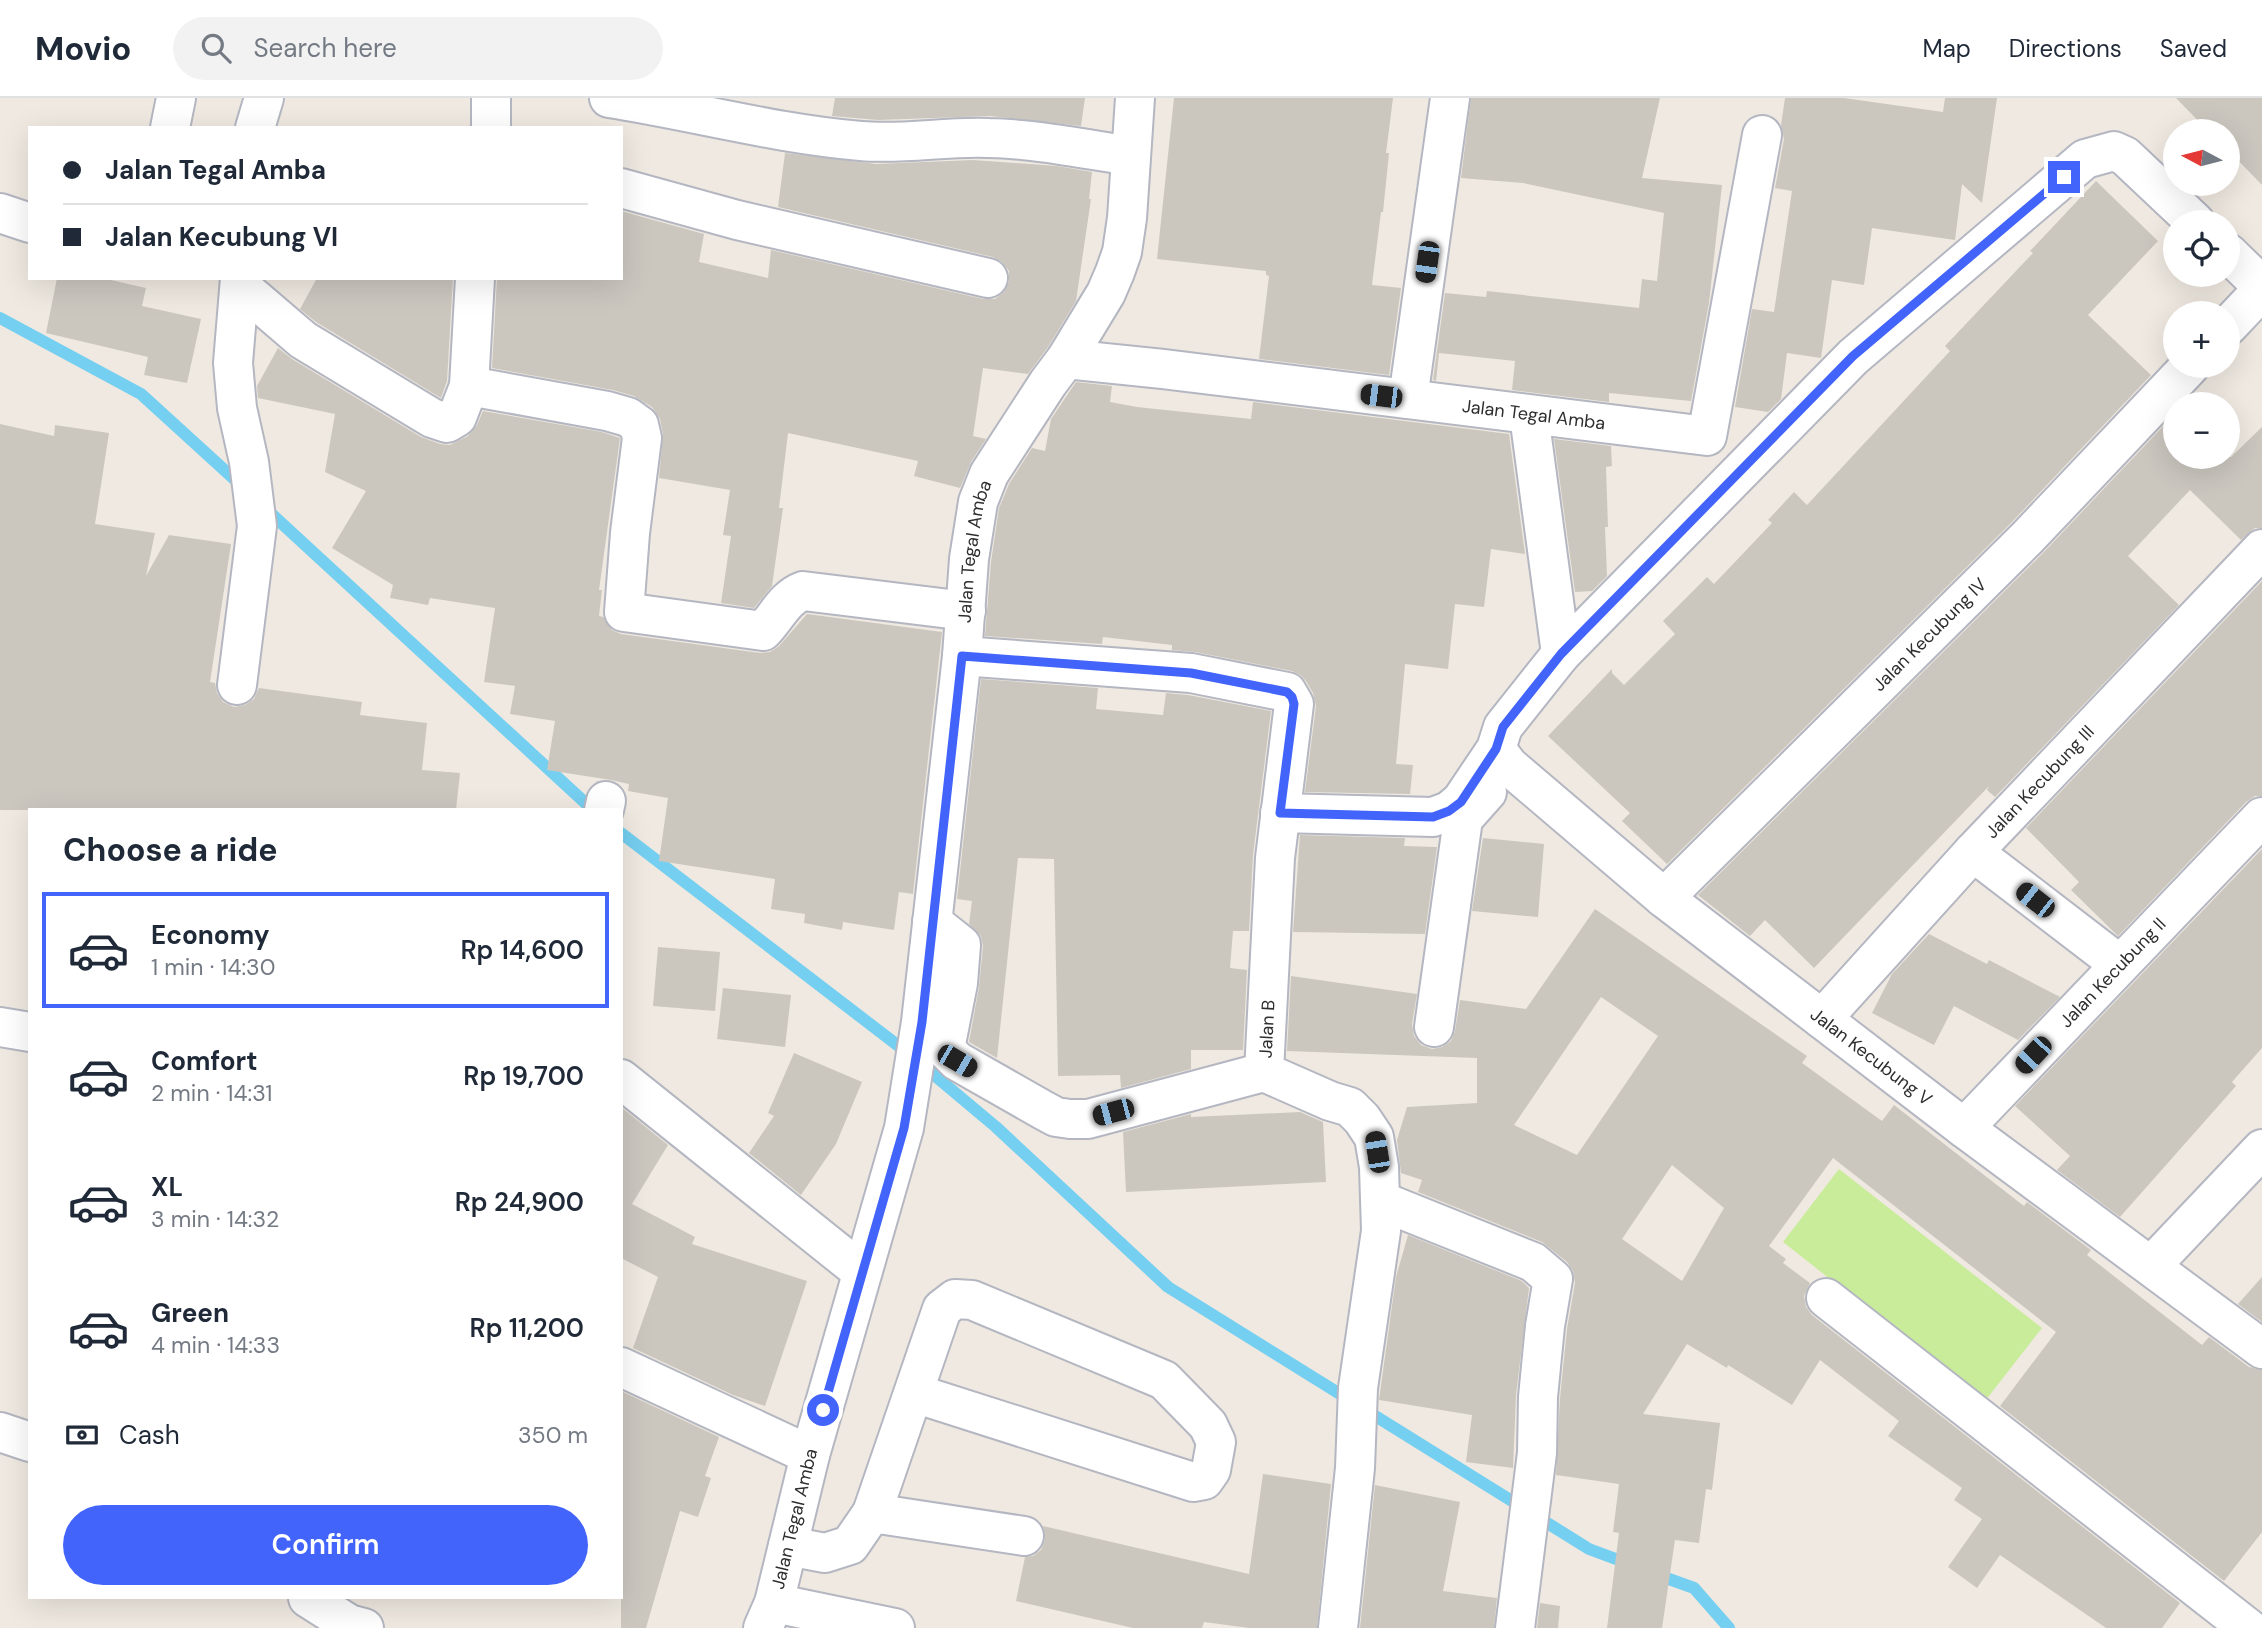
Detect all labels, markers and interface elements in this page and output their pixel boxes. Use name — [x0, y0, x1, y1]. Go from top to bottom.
search box — [173, 17, 663, 80]
text: Movio — [35, 27, 131, 70]
icon: search — [197, 29, 235, 67]
text: Search here — [253, 31, 397, 65]
text: Map — [1923, 33, 1971, 64]
text: Directions — [2009, 33, 2122, 64]
text: Saved — [2160, 33, 2227, 64]
north arrow — [2163, 119, 2240, 196]
map controls — [2163, 119, 2240, 469]
text: Jalan Tegal Amba — [105, 153, 326, 187]
route end — [2048, 161, 2080, 193]
button: locate — [2163, 210, 2240, 287]
text: Jalan Kecubung VI — [105, 220, 338, 254]
car — [1414, 240, 1441, 284]
button: + — [2163, 301, 2240, 378]
car — [1359, 383, 1404, 409]
button: − — [2163, 392, 2240, 469]
street label: Jalan Tegal Amba — [1461, 394, 1607, 435]
street label: Jalan Tegal Amba — [952, 477, 997, 624]
street label: Jalan Kecubung IV — [1867, 573, 1992, 697]
street label: Jalan Kecubung III — [1980, 720, 2100, 844]
text: Choose a ride — [63, 829, 278, 871]
car — [2012, 879, 2059, 921]
street label: Jalan Kecubung II — [2054, 913, 2171, 1033]
text: Economy — [151, 918, 269, 952]
icon: car — [67, 919, 130, 982]
text: Rp 14,600 — [460, 933, 584, 967]
text: 1 min · 14:30 — [151, 952, 275, 982]
street label: Jalan B — [1253, 999, 1281, 1059]
street label: Jalan Kecubung V — [1805, 1002, 1937, 1111]
car — [2011, 1032, 2056, 1078]
car — [934, 1041, 981, 1081]
text: Comfort — [151, 1044, 257, 1078]
icon: car — [67, 1045, 130, 1108]
text: Rp 19,700 — [463, 1059, 584, 1093]
text: 2 min · 14:31 — [151, 1078, 273, 1108]
car — [1090, 1096, 1137, 1128]
car — [1364, 1130, 1391, 1174]
text: XL — [151, 1170, 183, 1204]
icon: car — [67, 1171, 130, 1234]
text: Rp 24,900 — [455, 1185, 584, 1219]
text: 3 min · 14:32 — [151, 1204, 279, 1234]
text: Green — [151, 1296, 229, 1330]
icon: car — [67, 1297, 130, 1360]
text: Rp 11,200 — [470, 1311, 584, 1345]
text: 4 min · 14:33 — [151, 1330, 280, 1360]
route start — [807, 1394, 839, 1426]
icon: cash — [63, 1416, 101, 1454]
text: Cash — [119, 1418, 180, 1452]
text: 350 m — [518, 1420, 588, 1450]
street label: Jalan Tegal Amba — [766, 1445, 823, 1592]
button: Confirm — [63, 1505, 588, 1585]

